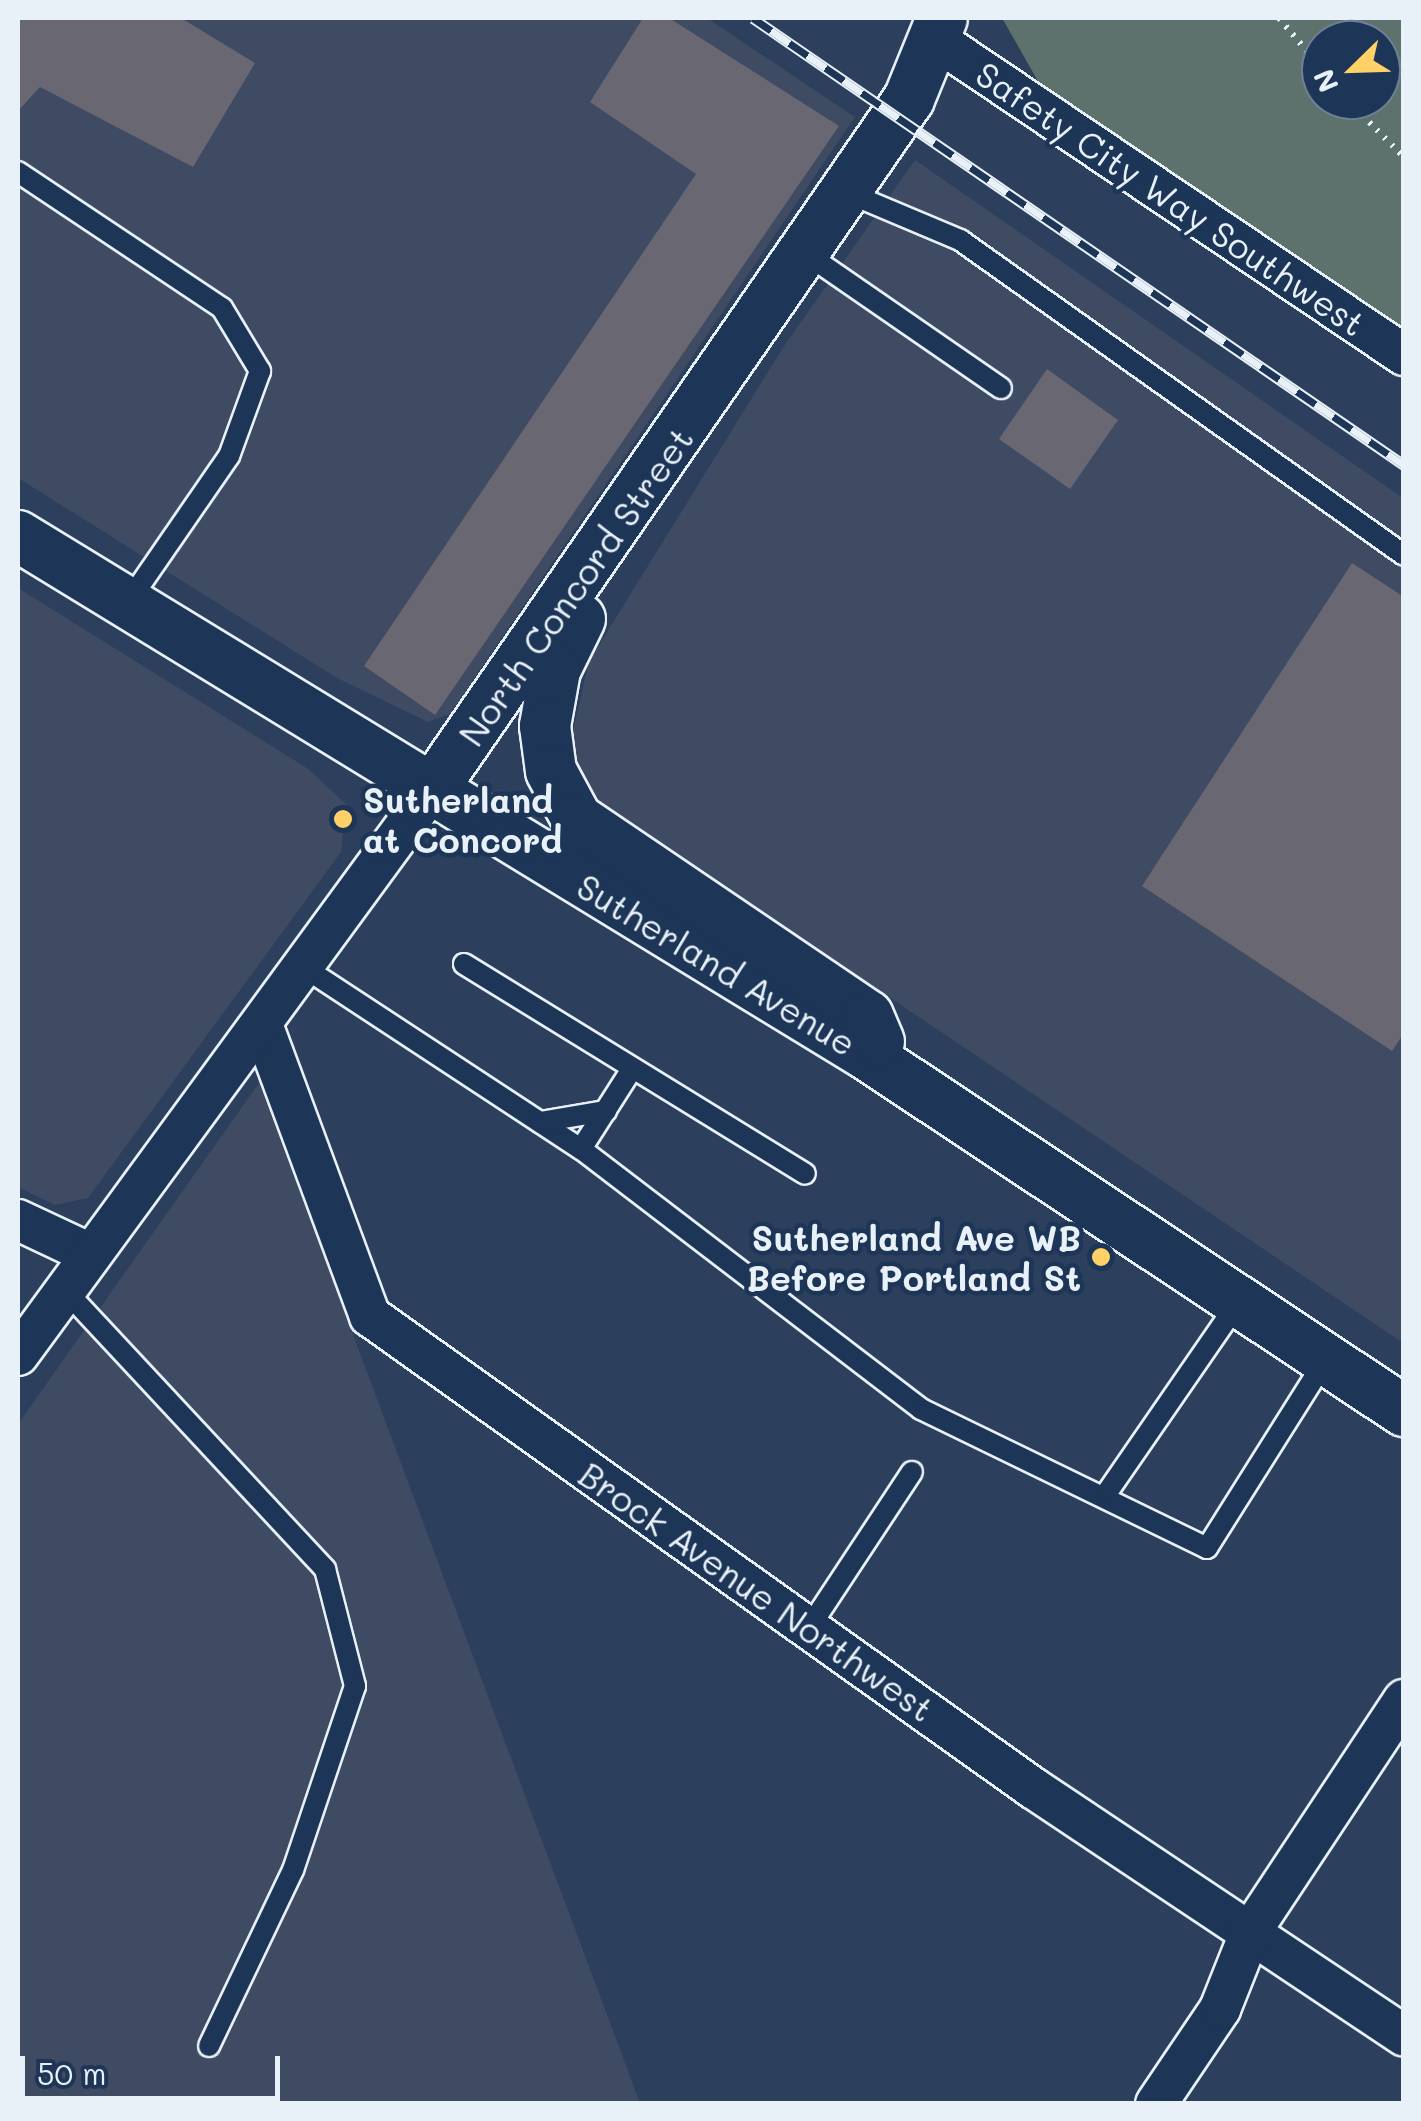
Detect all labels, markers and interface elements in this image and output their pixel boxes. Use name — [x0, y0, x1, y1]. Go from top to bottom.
north arrow — [1301, 20, 1401, 120]
street label: Safety City Way Southwest — [968, 52, 1374, 344]
text: N — [1305, 64, 1346, 98]
street label: North Concord Street — [449, 419, 701, 753]
place label: Sutherland at Concord — [363, 778, 562, 860]
marker: Sutherland at Concord — [332, 808, 354, 830]
street label: Sutherland Avenue — [570, 864, 864, 1064]
place label: Sutherland Ave WB Before Portland St — [746, 1216, 1081, 1298]
marker: Sutherland Ave WB Before Portland St — [1090, 1246, 1112, 1268]
street label: Brock Avenue Northwest — [572, 1452, 942, 1730]
scale bar — [25, 2036, 285, 2098]
text: 50 m — [37, 2053, 107, 2093]

